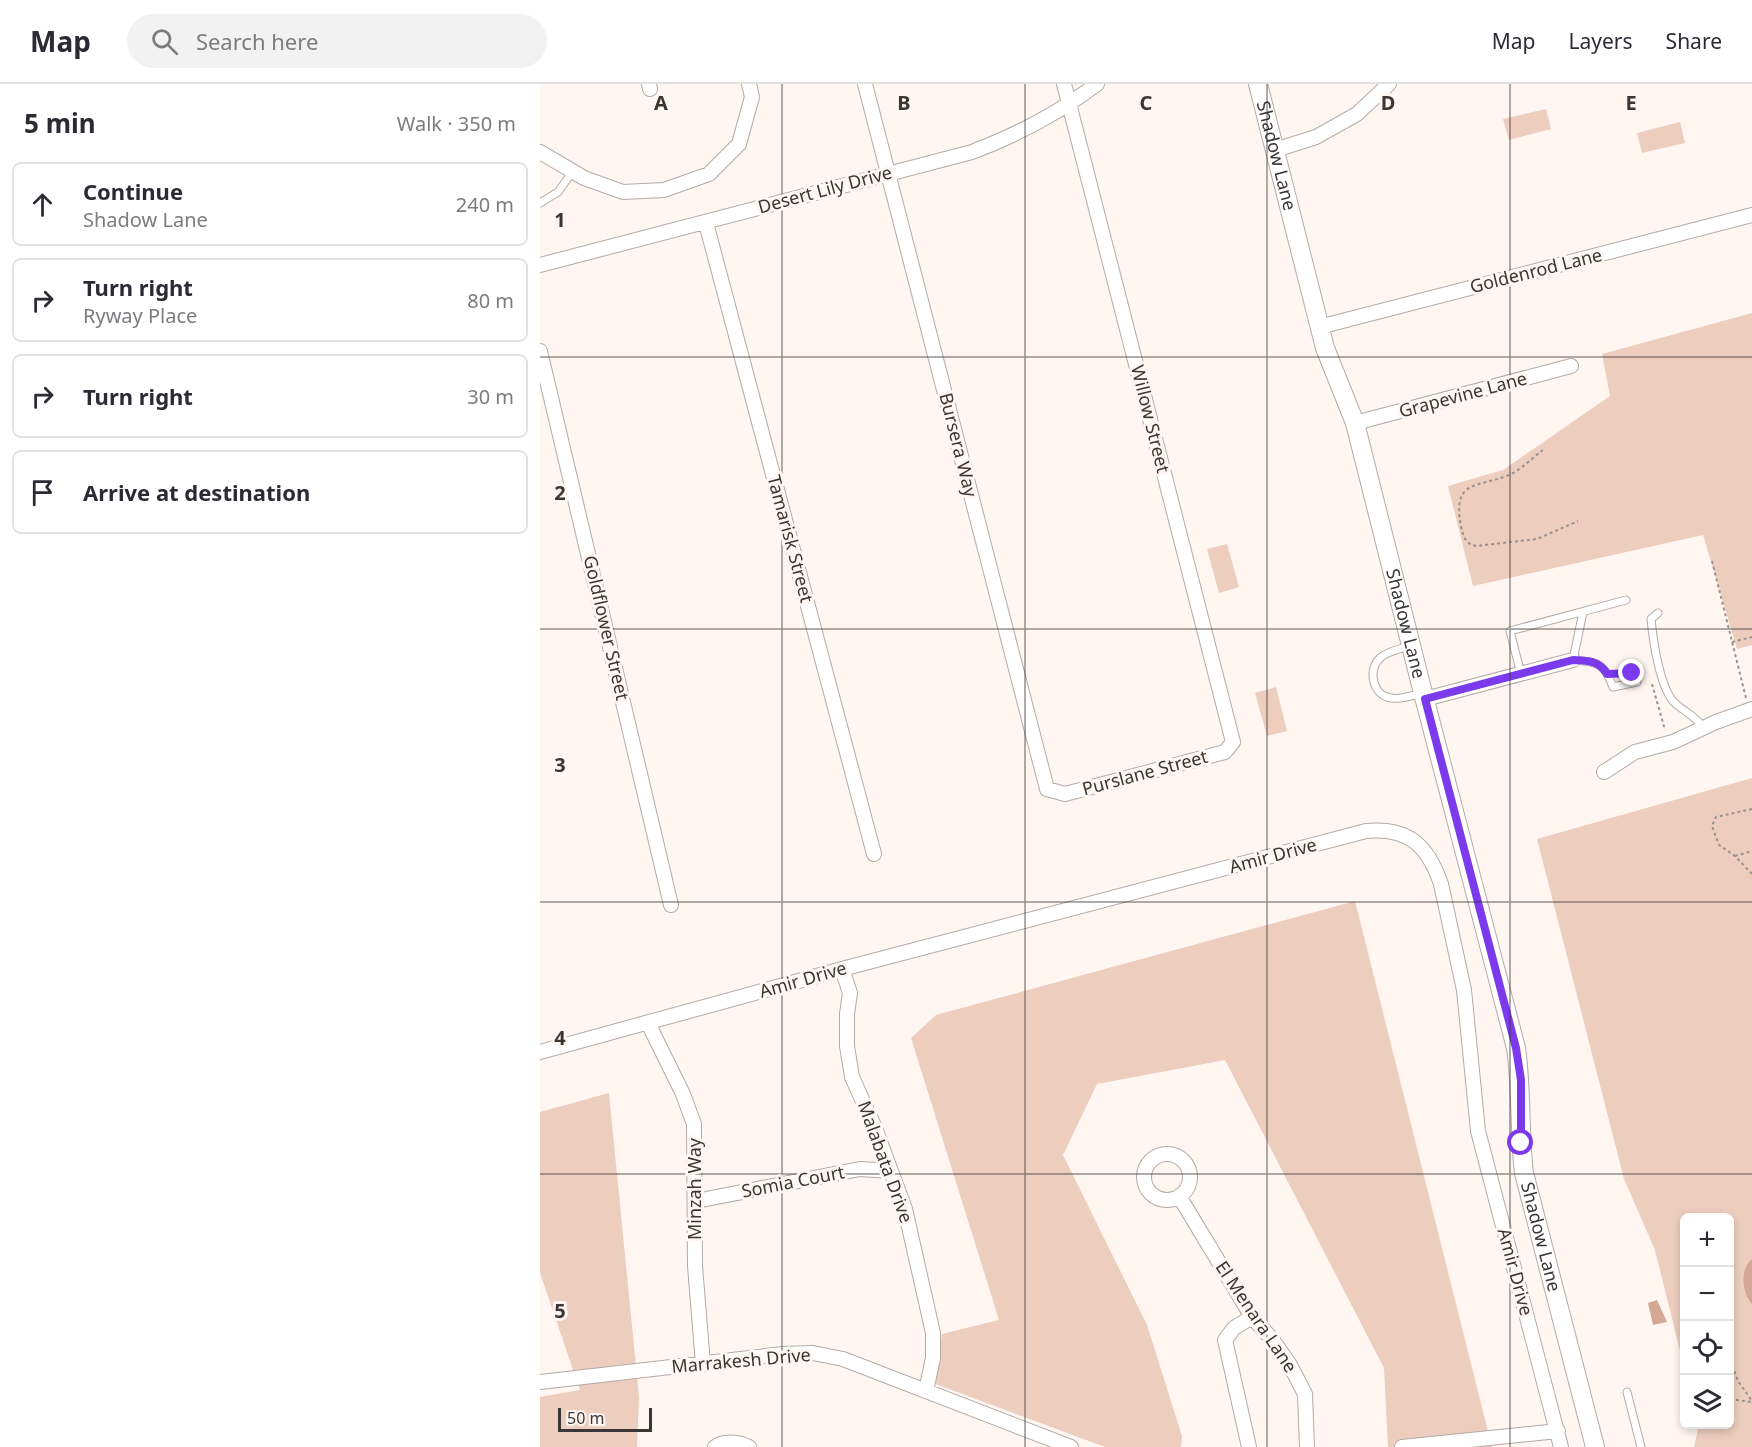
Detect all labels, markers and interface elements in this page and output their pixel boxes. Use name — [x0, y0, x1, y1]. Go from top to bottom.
search box — [127, 14, 547, 68]
text: Map — [30, 22, 91, 60]
icon: search — [148, 25, 181, 58]
text: Search here — [196, 26, 318, 56]
text: Map — [1492, 27, 1536, 55]
text: Layers — [1569, 27, 1633, 55]
text: Share — [1666, 27, 1722, 55]
text: A — [654, 89, 668, 116]
text: B — [897, 89, 911, 116]
text: C — [1140, 89, 1153, 116]
text: D — [1381, 89, 1395, 116]
text: E — [1625, 89, 1637, 116]
street label: Shadow Lane — [1252, 98, 1303, 213]
text: 5 min — [24, 105, 96, 141]
text: Walk · 350 m — [397, 110, 516, 137]
street label: Desert Lily Drive — [755, 160, 894, 218]
text: Continue — [83, 176, 183, 206]
icon: ahead — [26, 188, 59, 221]
text: 240 m — [456, 191, 514, 218]
text: Shadow Lane — [83, 206, 208, 233]
text: 1 — [554, 206, 566, 233]
street label: Goldenrod Lane — [1467, 242, 1604, 298]
text: Turn right — [83, 272, 193, 302]
icon: right — [26, 284, 59, 317]
text: 80 m — [467, 287, 514, 314]
text: Ryway Place — [83, 302, 197, 329]
street label: Willow Street — [1126, 362, 1176, 476]
street label: Grapevine Lane — [1396, 365, 1529, 423]
icon: right — [26, 380, 59, 413]
text: Turn right — [83, 381, 193, 411]
text: 30 m — [467, 383, 514, 410]
street label: Bursera Way — [934, 390, 984, 500]
street label: Tamarisk Street — [762, 472, 820, 606]
icon: arrive — [26, 476, 59, 509]
text: Arrive at destination — [83, 477, 310, 507]
text: 2 — [554, 479, 566, 506]
street label: Goldflower Street — [579, 553, 635, 703]
street label: Shadow Lane — [1381, 566, 1432, 681]
route end — [1618, 659, 1644, 685]
street label: Purslane Street — [1079, 744, 1211, 800]
text: 3 — [554, 751, 566, 778]
street label: Amir Drive — [1226, 832, 1319, 878]
street label: Amir Drive — [756, 955, 849, 1003]
text: 4 — [554, 1024, 566, 1051]
street label: Malabata Drive — [853, 1097, 919, 1226]
route start — [1507, 1129, 1533, 1155]
street label: Minzah Way — [682, 1137, 706, 1240]
street label: Somia Court — [739, 1159, 847, 1203]
street label: Shadow Lane — [1516, 1179, 1567, 1294]
map controls — [1680, 1213, 1734, 1429]
button: + — [1680, 1213, 1734, 1267]
street label: Amir Drive — [1493, 1225, 1539, 1318]
street label: El Menara Lane — [1211, 1256, 1303, 1377]
button: − — [1680, 1267, 1734, 1321]
text: 5 — [554, 1297, 566, 1324]
button: locate — [1680, 1321, 1734, 1375]
street label: Marrakesh Drive — [670, 1342, 812, 1378]
button: layers — [1680, 1375, 1734, 1429]
scale bar — [558, 1405, 652, 1432]
text: 50 m — [567, 1407, 604, 1429]

